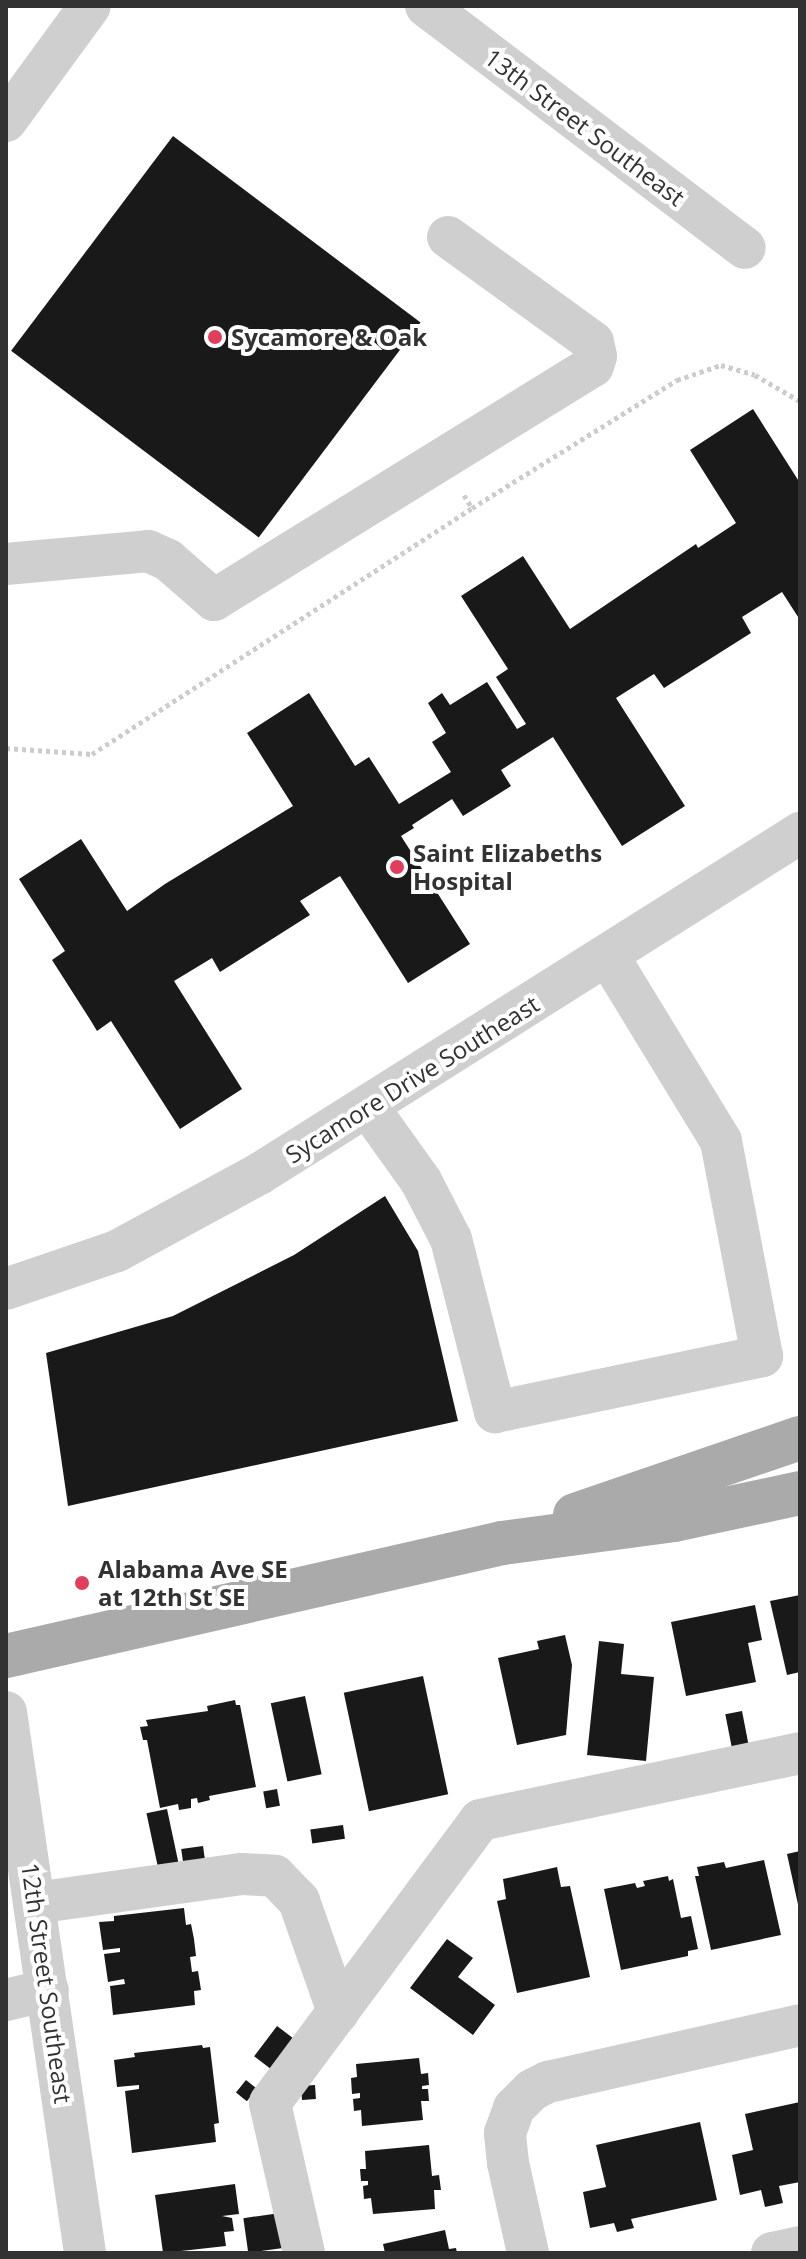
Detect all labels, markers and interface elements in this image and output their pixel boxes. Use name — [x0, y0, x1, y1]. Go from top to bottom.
street label: 13th Street Southeast — [479, 42, 691, 212]
place label: Sycamore & Oak — [231, 323, 427, 351]
marker: Sycamore & Oak — [206, 328, 224, 346]
place label: Saint Elizabeths Hospital — [413, 839, 602, 895]
marker: Saint Elizabeths Hospital — [388, 858, 406, 876]
street label: Sycamore Drive Southeast — [280, 989, 544, 1169]
place label: Alabama Ave SE at 12th St SE — [98, 1555, 288, 1611]
marker: Alabama Ave SE at 12th St SE — [73, 1574, 91, 1592]
street label: 12th Street Southeast — [16, 1861, 78, 2105]

